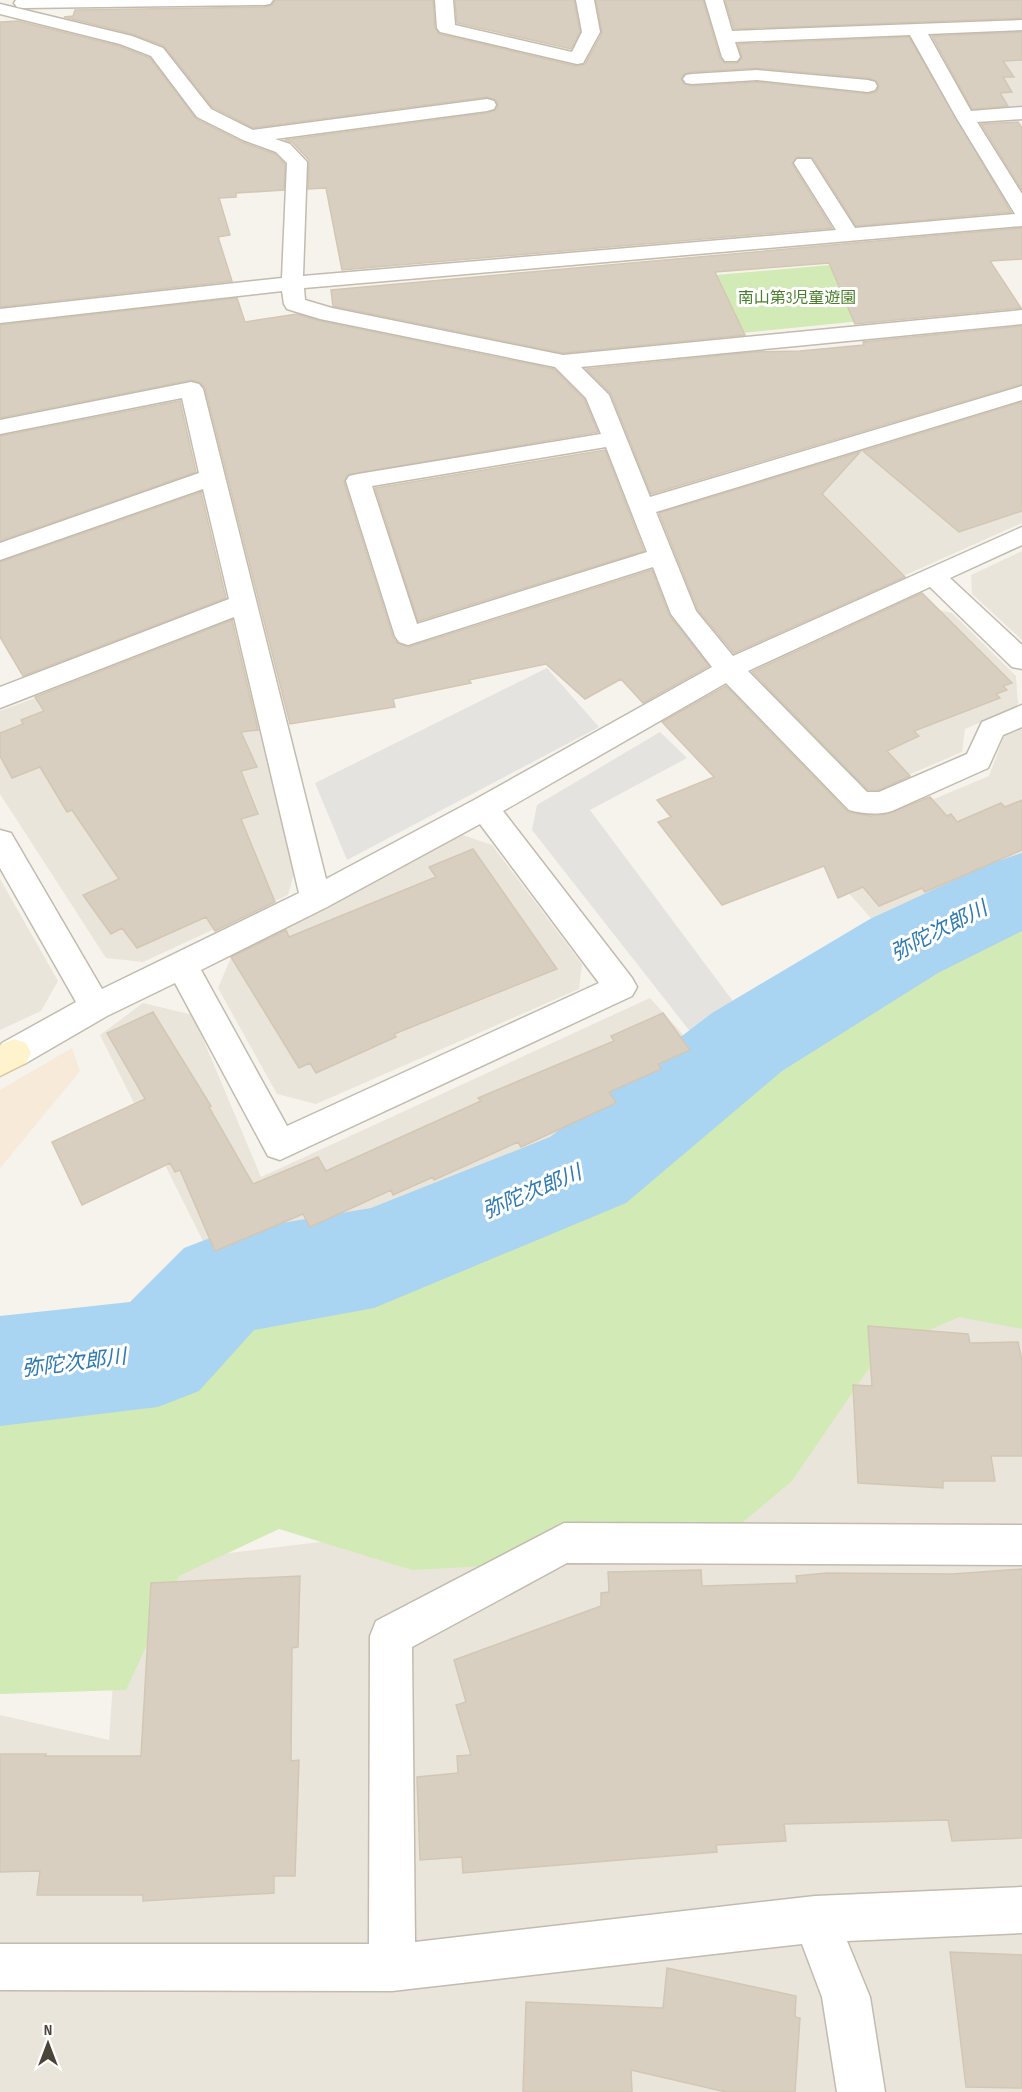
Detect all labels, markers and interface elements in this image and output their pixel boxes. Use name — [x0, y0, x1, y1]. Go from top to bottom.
park label: 南山第3児童遊園 — [738, 289, 856, 308]
water label: 弥陀次郎川 — [887, 895, 993, 966]
water label: 弥陀次郎川 — [479, 1159, 587, 1224]
water label: 弥陀次郎川 — [20, 1344, 130, 1382]
north arrow — [18, 2014, 78, 2074]
text: N — [44, 2021, 52, 2040]

